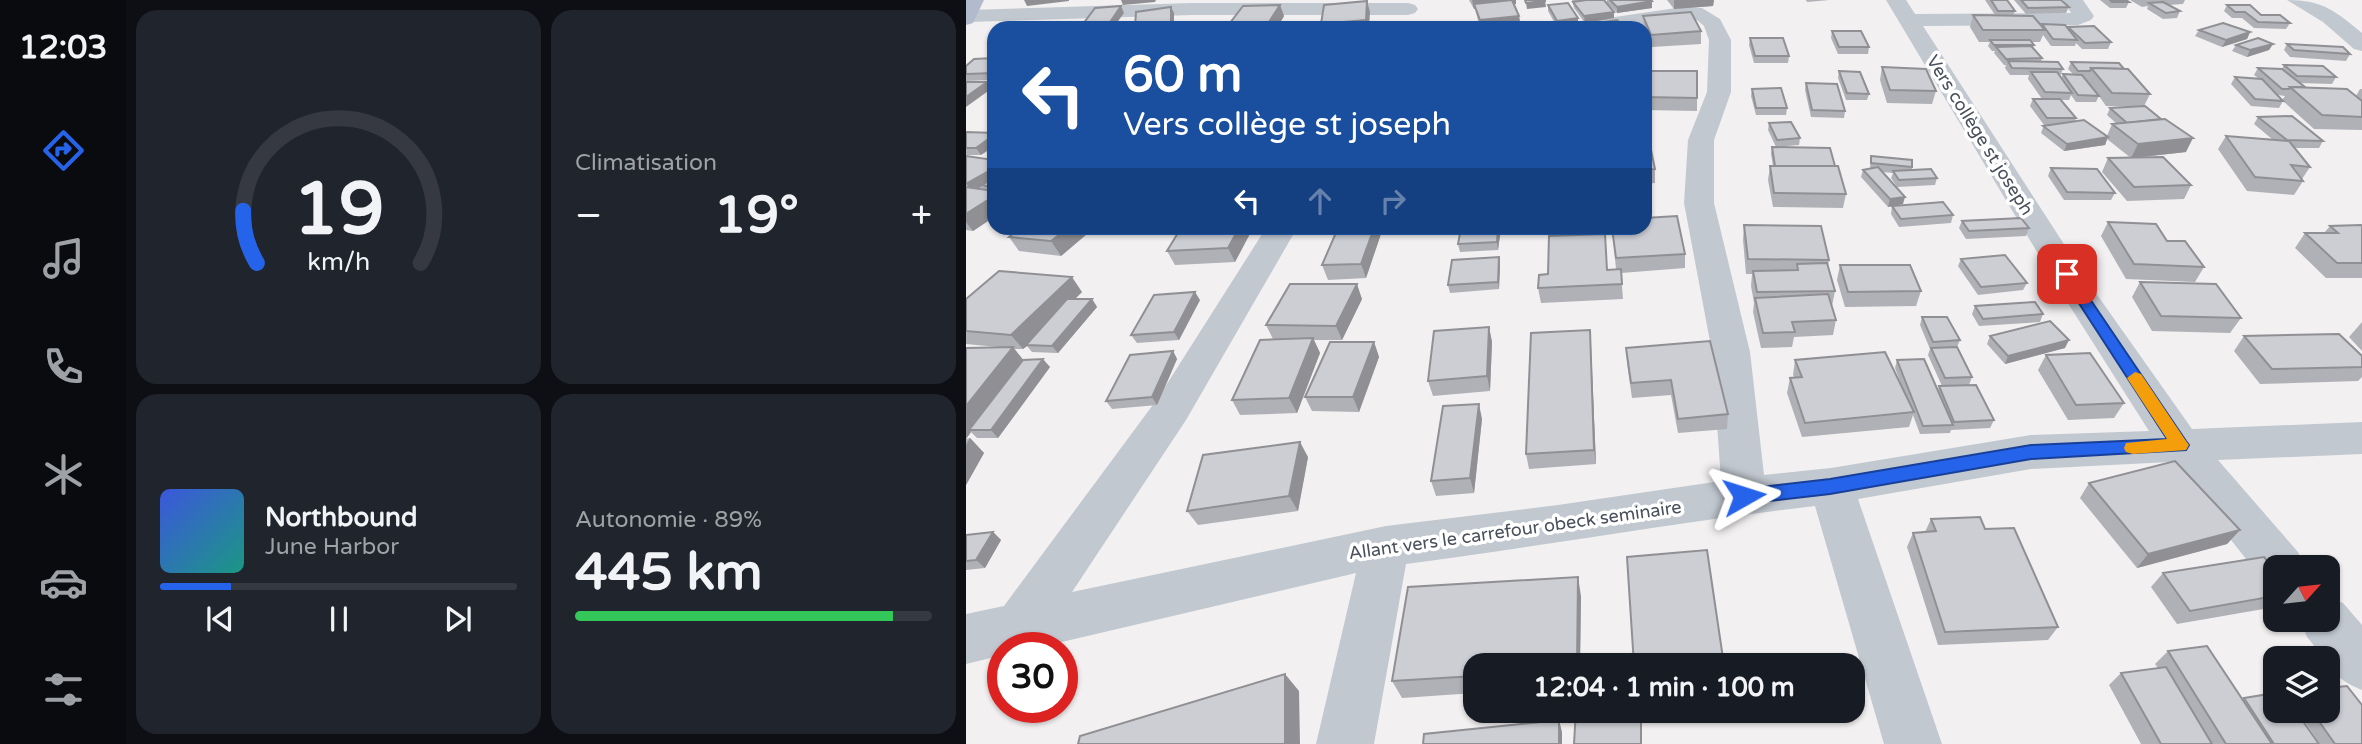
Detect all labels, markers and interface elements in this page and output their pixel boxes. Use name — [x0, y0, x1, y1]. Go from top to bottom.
text: 12:03 — [19, 29, 107, 67]
text: 60 m — [1123, 46, 1242, 105]
icon: left — [1008, 49, 1099, 140]
street label: Vers collège st joseph — [1922, 51, 2038, 219]
text: Vers collège st joseph — [1123, 106, 1451, 144]
icon: directions — [39, 126, 88, 175]
text: Climatisation — [575, 149, 717, 177]
text: 19 — [293, 166, 384, 254]
icon: left — [1228, 182, 1266, 220]
icon: ahead — [1301, 182, 1339, 220]
icon: right — [1374, 182, 1412, 220]
text: 19° — [714, 184, 799, 247]
text: − — [575, 193, 602, 239]
text: + — [911, 193, 932, 239]
icon: music — [39, 234, 88, 283]
pin — [2037, 244, 2097, 304]
text: km/h — [307, 247, 370, 277]
icon: arrive — [2048, 255, 2086, 293]
icon: phone — [39, 342, 88, 391]
icon: climate — [39, 450, 88, 499]
position arrow — [1707, 459, 1781, 533]
street label: Allant vers le carrefour obeck seminaire — [1347, 496, 1683, 564]
text: Northbound — [265, 502, 417, 533]
text: Autonomie · 89% — [575, 506, 762, 534]
text: June Harbor — [265, 533, 399, 561]
text: 445 km — [575, 541, 763, 604]
north arrow — [2263, 555, 2340, 632]
map controls — [2263, 555, 2340, 723]
icon: car — [39, 558, 88, 607]
icon: previous — [201, 600, 239, 638]
icon: pause — [320, 600, 358, 638]
icon: next — [439, 600, 477, 638]
speed limit sign: 30 — [987, 632, 1078, 723]
button: layers — [2263, 646, 2340, 723]
icon: filters — [39, 665, 88, 714]
text: 12:04 · 1 min · 100 m — [1533, 672, 1795, 703]

